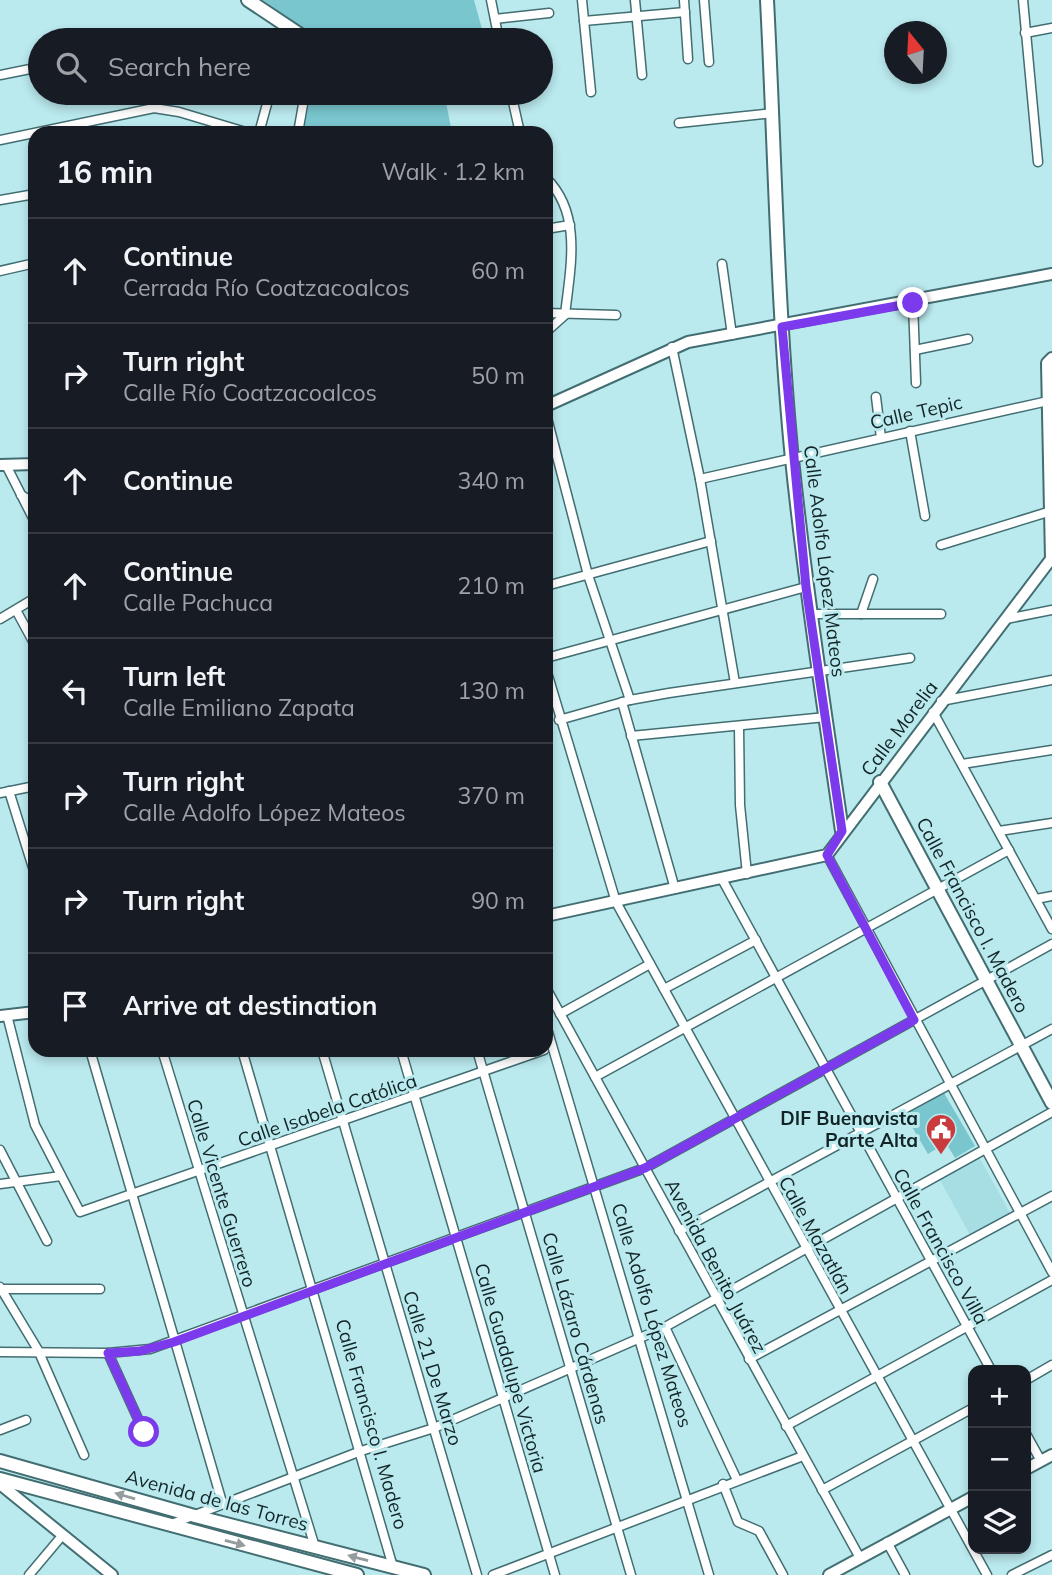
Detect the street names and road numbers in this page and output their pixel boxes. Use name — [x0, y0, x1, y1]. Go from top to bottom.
street label: Calle Tepic — [867, 390, 965, 434]
street label: Calle Adolfo López Mateos — [799, 444, 851, 678]
street label: Calle Morelia — [855, 676, 943, 780]
street label: Calle Francisco I. Madero — [911, 813, 1035, 1017]
street label: Calle Isabela Católica — [234, 1068, 420, 1152]
street label: Calle Vicente Guerrero — [182, 1096, 262, 1290]
street label: Calle Francisco Villa — [888, 1164, 994, 1328]
street label: Calle Mazatlán — [774, 1172, 858, 1298]
street label: Avenida Benito Juárez — [660, 1175, 772, 1357]
street label: Calle Adolfo López Mateos — [606, 1200, 698, 1430]
street label: Calle Lázaro Cárdenas — [537, 1229, 615, 1427]
street label: Calle Guadalupe Victoria — [470, 1260, 552, 1476]
street label: Calle 21 De Marzo — [398, 1288, 468, 1448]
street label: Calle Francisco I. Madero — [330, 1316, 414, 1532]
street label: Avenida de las Torres — [123, 1464, 311, 1536]

